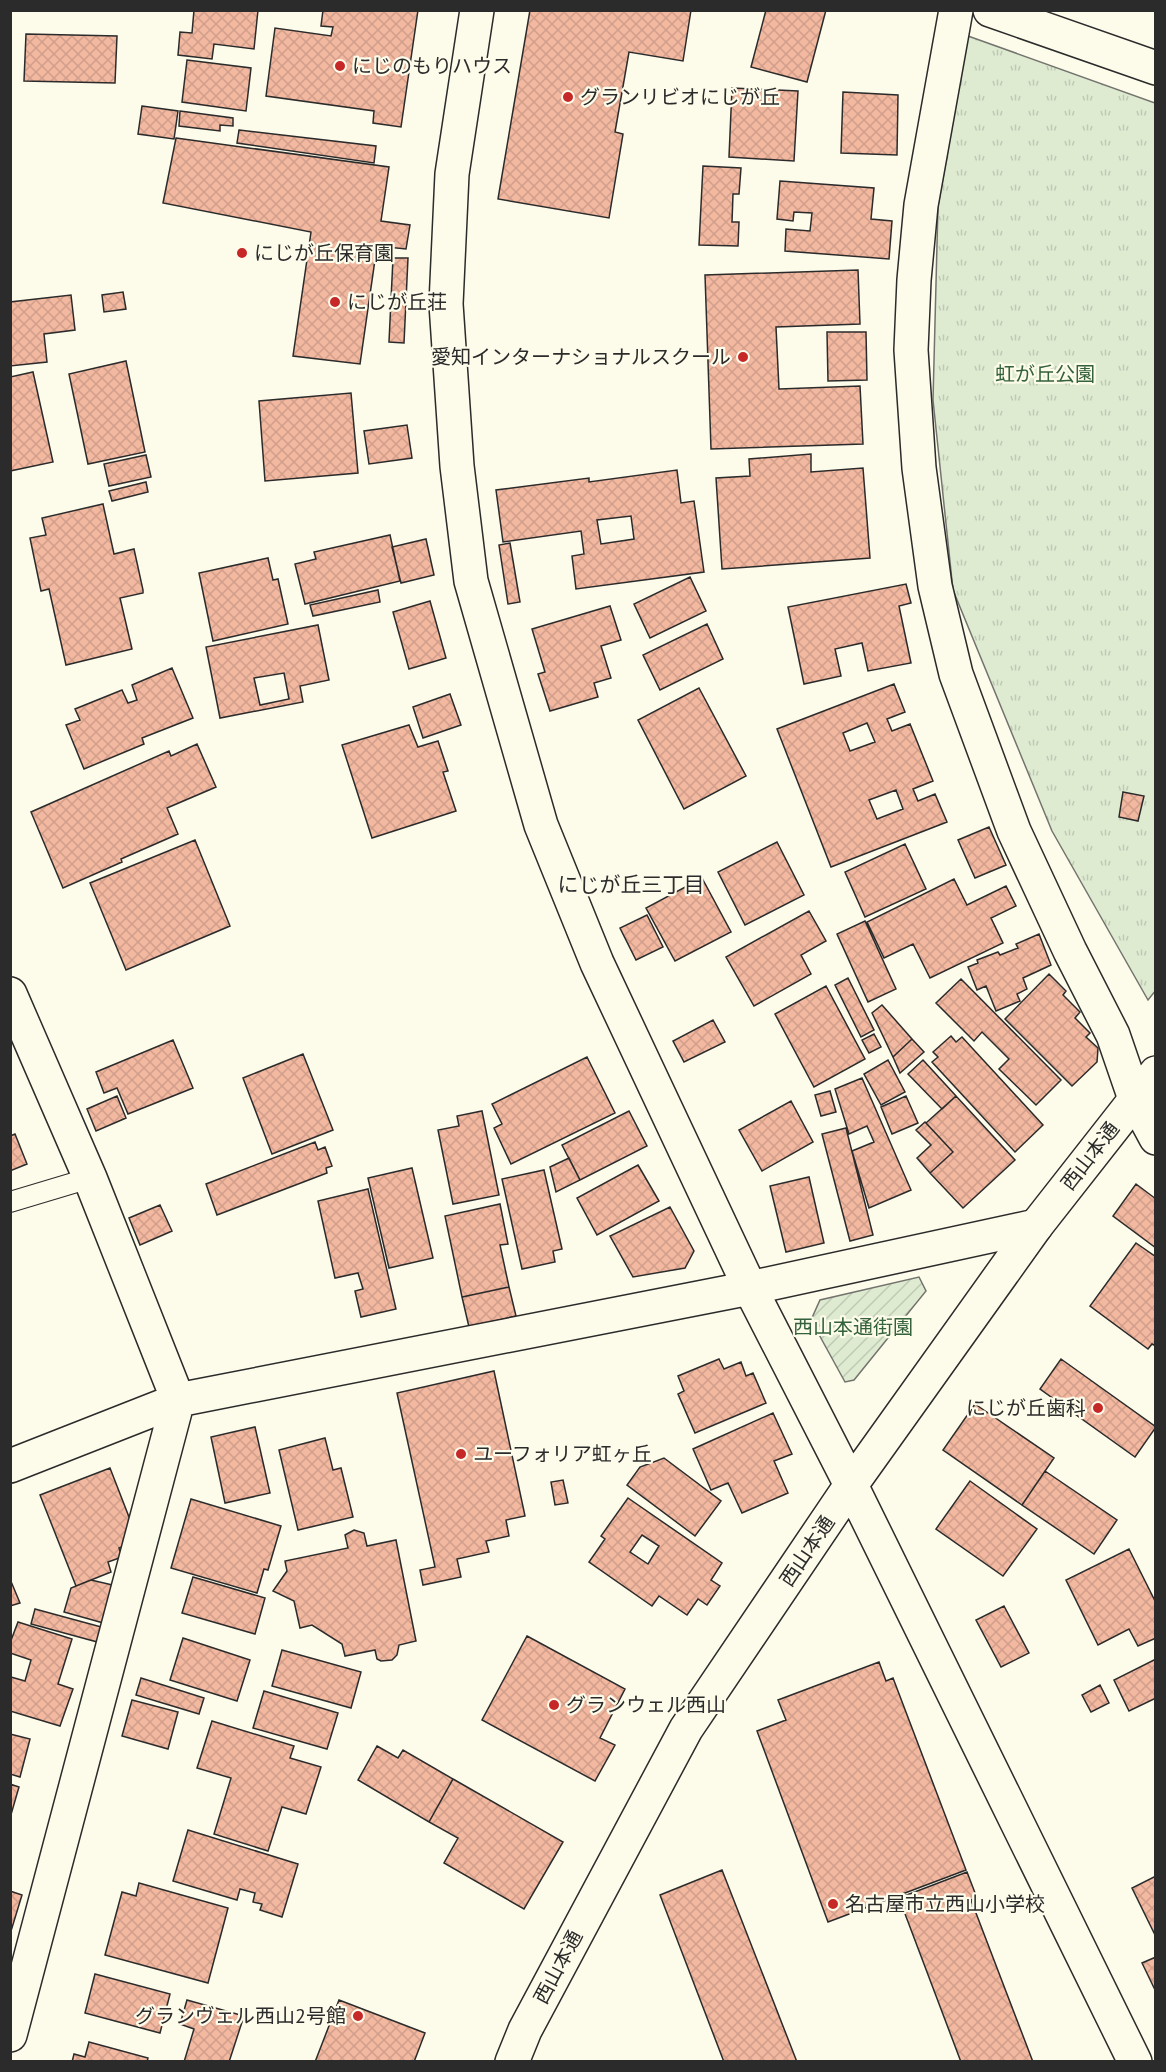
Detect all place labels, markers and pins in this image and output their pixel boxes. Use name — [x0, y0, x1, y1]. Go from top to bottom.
place label: にじのもりハウス — [352, 53, 512, 79]
marker: にじのもりハウス — [333, 59, 347, 73]
place label: グランリビオにじが丘 — [580, 84, 780, 110]
marker: グランリビオにじが丘 — [561, 90, 575, 104]
place label: にじが丘保育園 — [254, 240, 394, 266]
marker: にじが丘保育園 — [235, 246, 249, 260]
place label: にじが丘荘 — [347, 289, 447, 315]
marker: にじが丘荘 — [328, 295, 342, 309]
place label: 愛知インターナショナルスクール — [431, 344, 731, 370]
marker: 愛知インターナショナルスクール — [736, 350, 750, 364]
place label: にじが丘歯科 — [966, 1395, 1086, 1421]
marker: にじが丘歯科 — [1091, 1401, 1105, 1415]
place label: ユーフォリア虹ヶ丘 — [473, 1441, 652, 1467]
marker: ユーフォリア虹ヶ丘 — [454, 1447, 468, 1461]
place label: グランウェル西山 — [566, 1692, 726, 1718]
marker: グランウェル西山 — [547, 1698, 561, 1712]
place label: 名古屋市立西山小学校 — [845, 1891, 1045, 1917]
marker: 名古屋市立西山小学校 — [826, 1897, 840, 1911]
place label: グランヴェル西山2号館 — [135, 2003, 346, 2029]
marker: グランヴェル西山2号館 — [351, 2009, 365, 2023]

